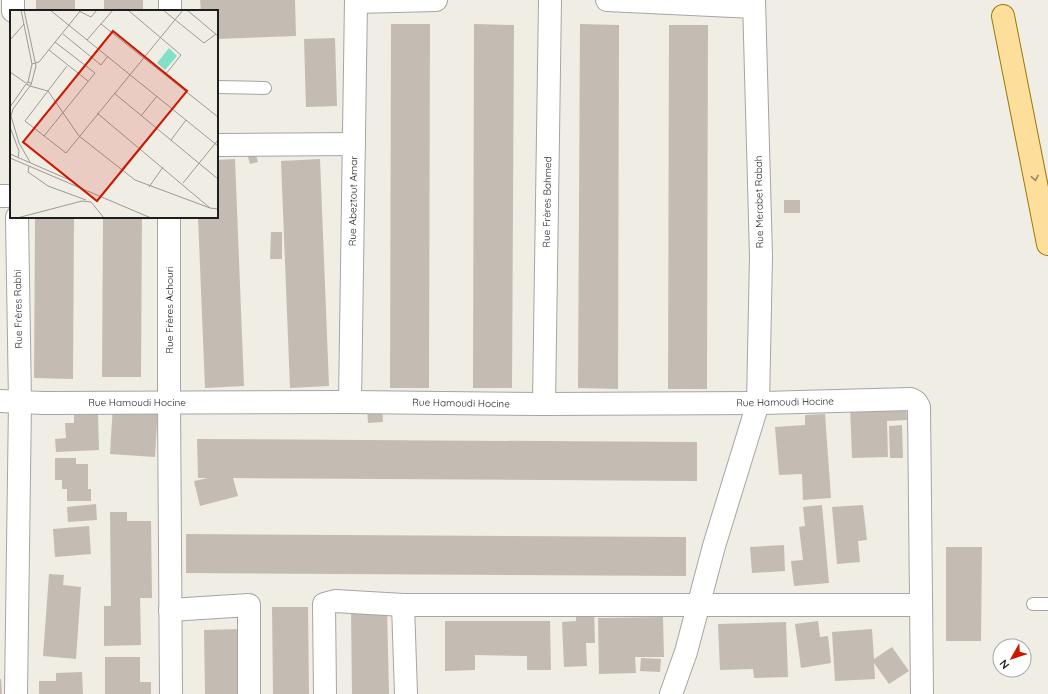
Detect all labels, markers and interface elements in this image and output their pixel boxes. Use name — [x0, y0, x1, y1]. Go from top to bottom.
inset map — [10, 10, 218, 218]
street label: Rue Merabet Rabah — [752, 155, 766, 249]
street label: Rue Abeztout Amar — [346, 156, 360, 246]
street label: Rue Frères Bahmed — [540, 156, 554, 248]
one-way arrow — [1030, 175, 1039, 181]
street label: Rue Frères Achouri — [163, 266, 176, 354]
street label: Rue Frères Rabhi — [11, 269, 25, 349]
street label: Rue Hamoudi Hocine — [736, 395, 834, 409]
street label: Rue Hamoudi Hocine — [88, 396, 186, 409]
street label: Rue Hamoudi Hocine — [412, 396, 510, 410]
north arrow — [992, 638, 1032, 678]
text: N — [996, 657, 1012, 672]

